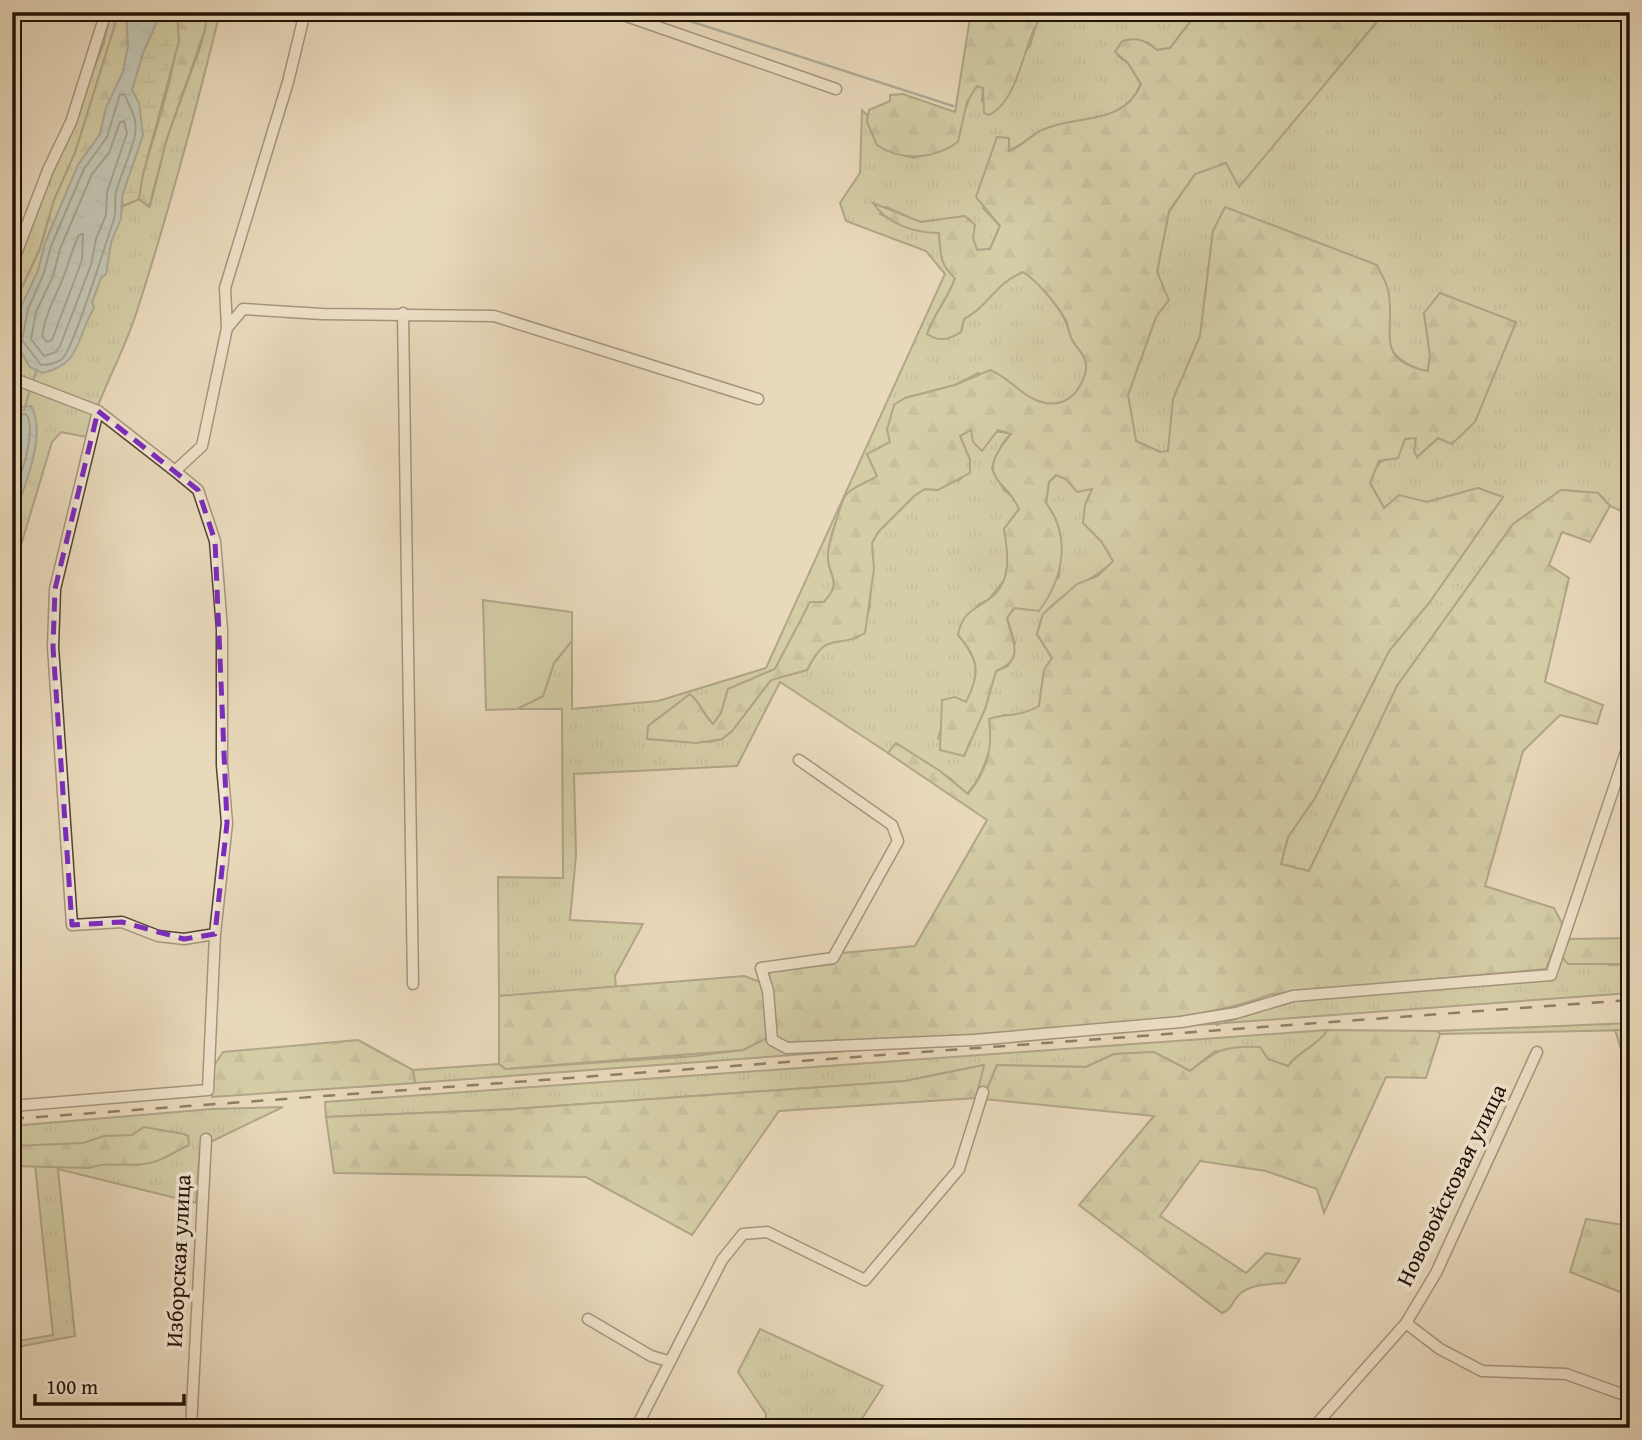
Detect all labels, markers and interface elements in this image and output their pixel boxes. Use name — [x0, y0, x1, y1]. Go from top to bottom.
street label: Нововойсковая улица — [1387, 1078, 1514, 1292]
street label: Изборская улица — [156, 1173, 199, 1348]
scale bar — [35, 1363, 184, 1407]
text: 100 m — [46, 1371, 98, 1402]

